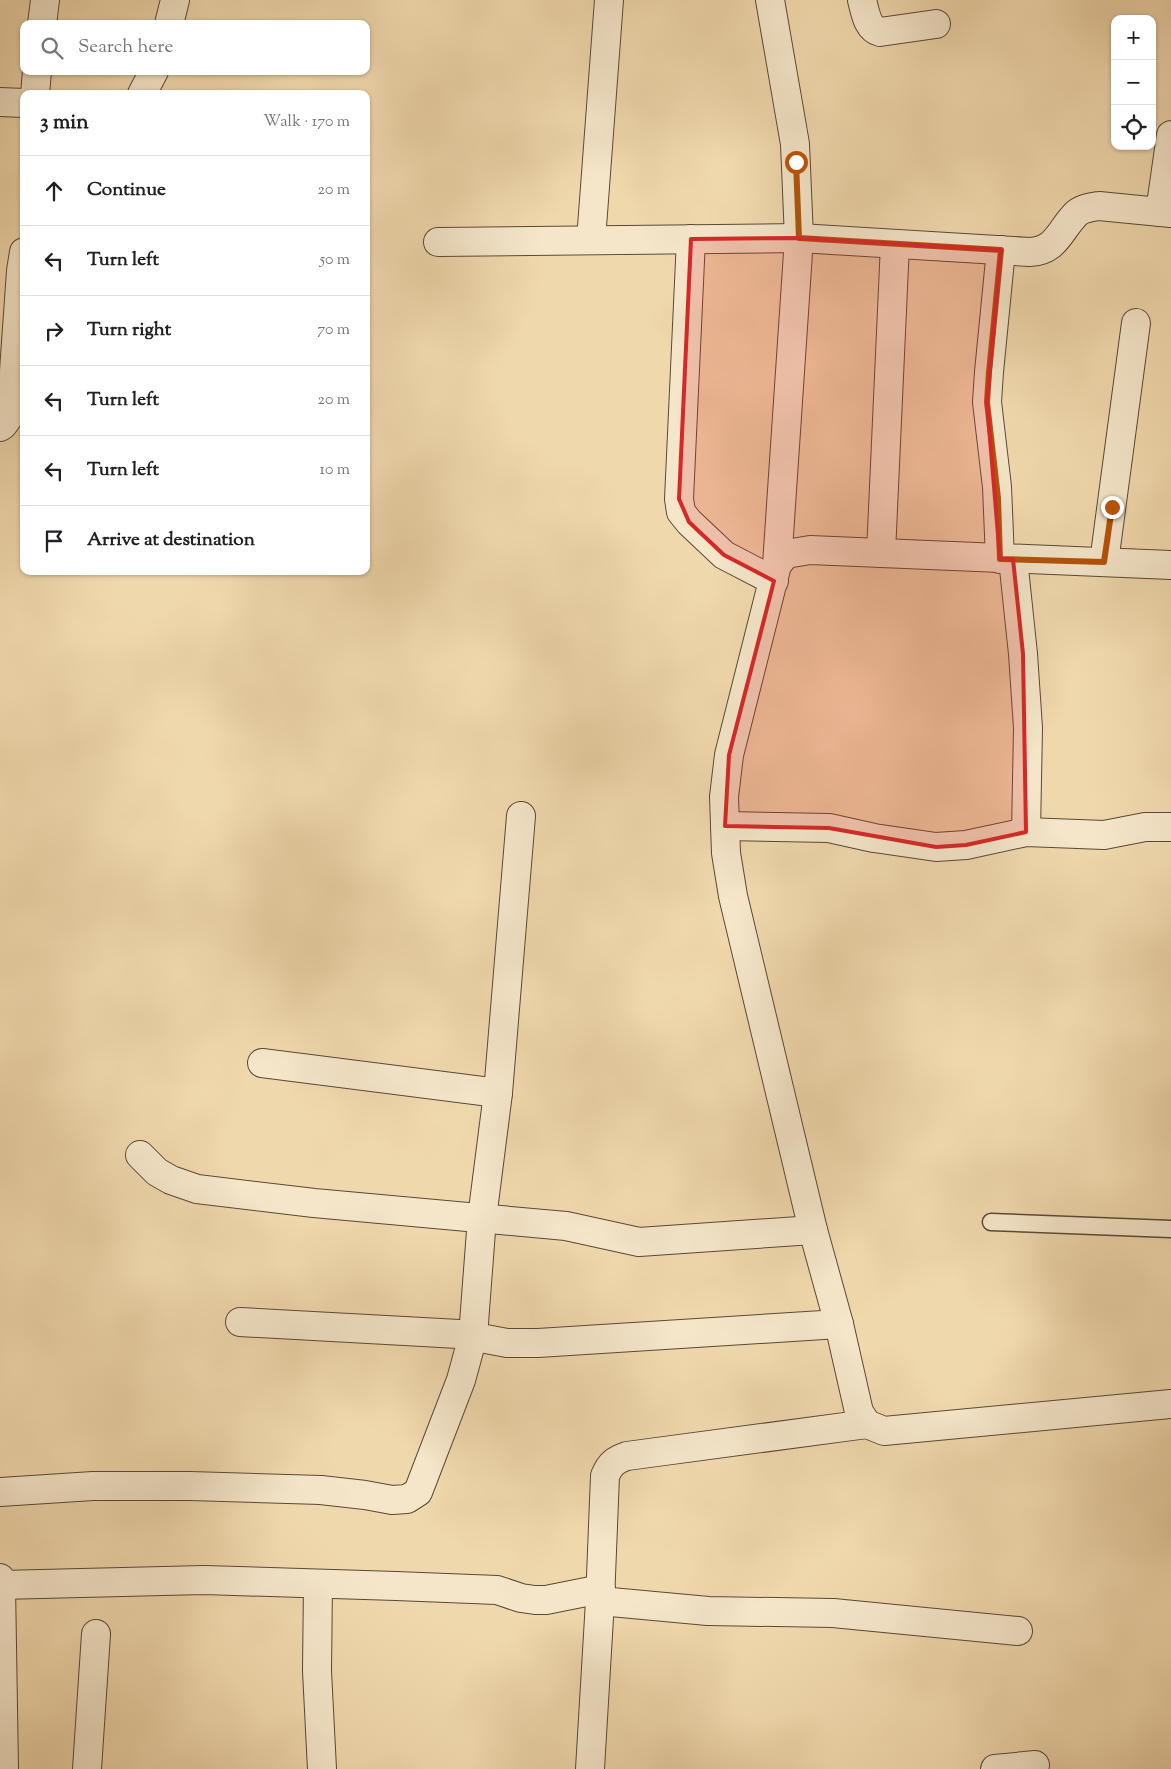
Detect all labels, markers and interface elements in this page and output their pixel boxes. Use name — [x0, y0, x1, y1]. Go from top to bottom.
map controls — [1111, 15, 1156, 150]
button: + — [1111, 15, 1156, 60]
search box — [20, 20, 370, 75]
icon: search — [38, 34, 66, 62]
text: Search here — [78, 34, 173, 61]
button: − — [1111, 60, 1156, 105]
button: locate — [1111, 105, 1156, 150]
text: 3 min — [40, 108, 89, 138]
text: Walk · 170 m — [263, 111, 350, 134]
route start — [785, 151, 808, 174]
icon: ahead — [40, 177, 68, 205]
text: Continue — [87, 177, 166, 204]
text: 20 m — [317, 179, 350, 202]
icon: left — [40, 247, 68, 275]
text: Turn left — [87, 247, 159, 274]
text: 50 m — [319, 249, 350, 272]
icon: right — [40, 317, 68, 345]
text: Turn right — [87, 317, 171, 344]
text: 70 m — [317, 319, 350, 342]
icon: left — [40, 387, 68, 415]
text: Turn left — [87, 387, 159, 414]
text: 20 m — [317, 389, 350, 412]
icon: left — [40, 457, 68, 485]
text: Turn left — [87, 457, 159, 484]
text: 10 m — [320, 459, 350, 482]
route end — [1101, 496, 1124, 519]
icon: arrive — [40, 527, 68, 555]
text: Arrive at destination — [87, 527, 255, 554]

